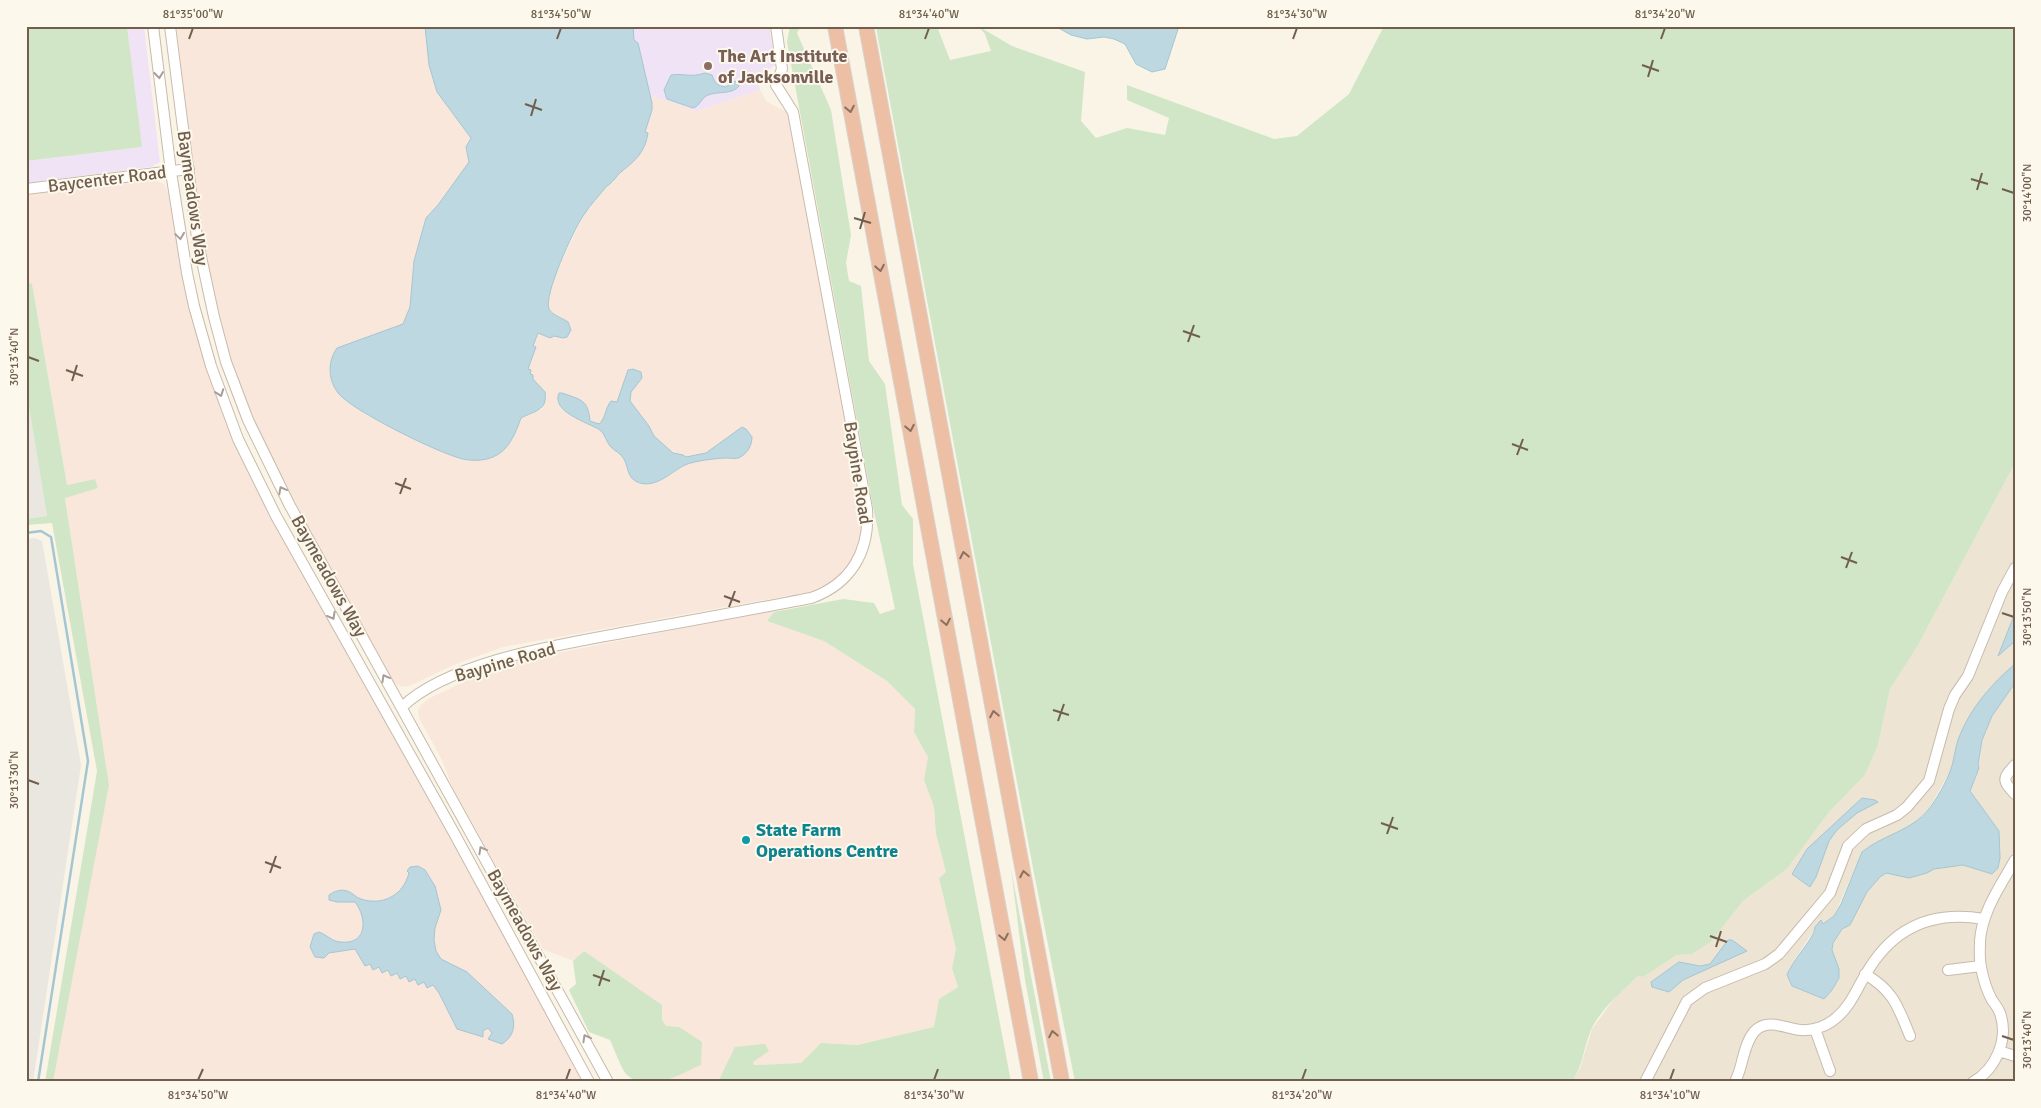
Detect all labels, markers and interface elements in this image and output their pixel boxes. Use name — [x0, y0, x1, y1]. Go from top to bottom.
text: 81°35'00"W — [163, 7, 223, 22]
text: 81°34'50"W — [531, 7, 591, 22]
text: 81°34'40"W — [899, 7, 959, 22]
text: 81°34'30"W — [1267, 7, 1327, 22]
text: 81°34'20"W — [1635, 7, 1695, 22]
place label: The Art Institute of Jacksonville — [718, 45, 848, 88]
marker: The Art Institute of Jacksonville — [702, 60, 714, 72]
one-way arrow — [153, 71, 164, 79]
one-way arrow — [845, 104, 855, 113]
street label: Baymeadows Way — [173, 129, 213, 268]
street label: Baycenter Road — [46, 161, 168, 197]
text: 30°14'00"N — [2020, 164, 2035, 222]
one-way arrow — [174, 232, 185, 240]
one-way arrow — [874, 264, 885, 273]
text: 30°13'40"N — [7, 328, 22, 386]
one-way arrow — [214, 388, 224, 397]
street label: Baypine Road — [839, 420, 877, 526]
one-way arrow — [904, 424, 914, 433]
one-way arrow — [278, 486, 288, 495]
street label: Baymeadows Way — [286, 511, 372, 641]
one-way arrow — [960, 550, 970, 559]
text: 30°13'50"N — [2020, 588, 2035, 646]
one-way arrow — [326, 611, 336, 620]
one-way arrow — [940, 618, 950, 627]
street label: Baypine Road — [452, 637, 558, 687]
one-way arrow — [382, 674, 392, 683]
one-way arrow — [989, 710, 1000, 719]
text: 30°13'30"N — [7, 751, 22, 809]
place label: State Farm Operations Centre — [756, 819, 898, 862]
marker: State Farm Operations Centre — [740, 834, 752, 846]
one-way arrow — [478, 847, 488, 856]
street label: Baymeadows Way — [482, 865, 568, 995]
one-way arrow — [1019, 870, 1029, 878]
one-way arrow — [998, 933, 1009, 942]
text: 30°13'40"N — [2020, 1011, 2035, 1069]
one-way arrow — [1049, 1029, 1059, 1038]
one-way arrow — [582, 1035, 592, 1044]
text: 81°34'50"W — [168, 1088, 228, 1103]
text: 81°34'40"W — [536, 1088, 596, 1103]
text: 81°34'30"W — [904, 1088, 964, 1103]
text: 81°34'20"W — [1272, 1088, 1332, 1103]
text: 81°34'10"W — [1640, 1088, 1700, 1103]

